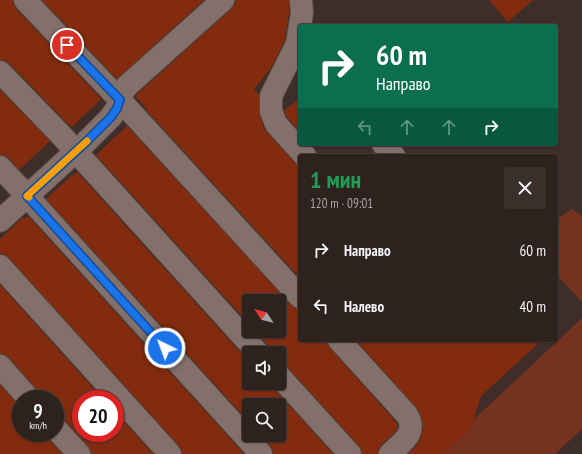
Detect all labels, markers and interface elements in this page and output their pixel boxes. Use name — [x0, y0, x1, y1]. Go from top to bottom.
pin — [50, 28, 84, 62]
icon: arrive — [56, 34, 78, 56]
text: 60 m — [376, 36, 427, 73]
icon: right — [310, 40, 362, 92]
text: Направо — [376, 72, 431, 95]
icon: left — [354, 116, 376, 138]
icon: ahead — [396, 116, 418, 138]
icon: ahead — [438, 116, 460, 138]
icon: right — [480, 116, 502, 138]
text: 1 мин — [310, 164, 361, 195]
button: close — [504, 167, 546, 209]
text: 120 m · 09:01 — [310, 195, 373, 212]
icon: right — [310, 239, 332, 261]
text: Направо — [344, 241, 391, 260]
text: 60 m — [520, 241, 546, 260]
north arrow — [242, 294, 286, 338]
map controls — [242, 294, 286, 442]
icon: left — [310, 295, 332, 317]
text: Налево — [344, 297, 384, 316]
text: 40 m — [520, 297, 546, 316]
position arrow — [144, 327, 186, 369]
button: sound — [242, 346, 286, 390]
speed limit sign: 20 — [72, 390, 124, 442]
text: 9 — [33, 398, 43, 424]
button: search — [242, 398, 286, 442]
text: km/h — [29, 419, 47, 432]

